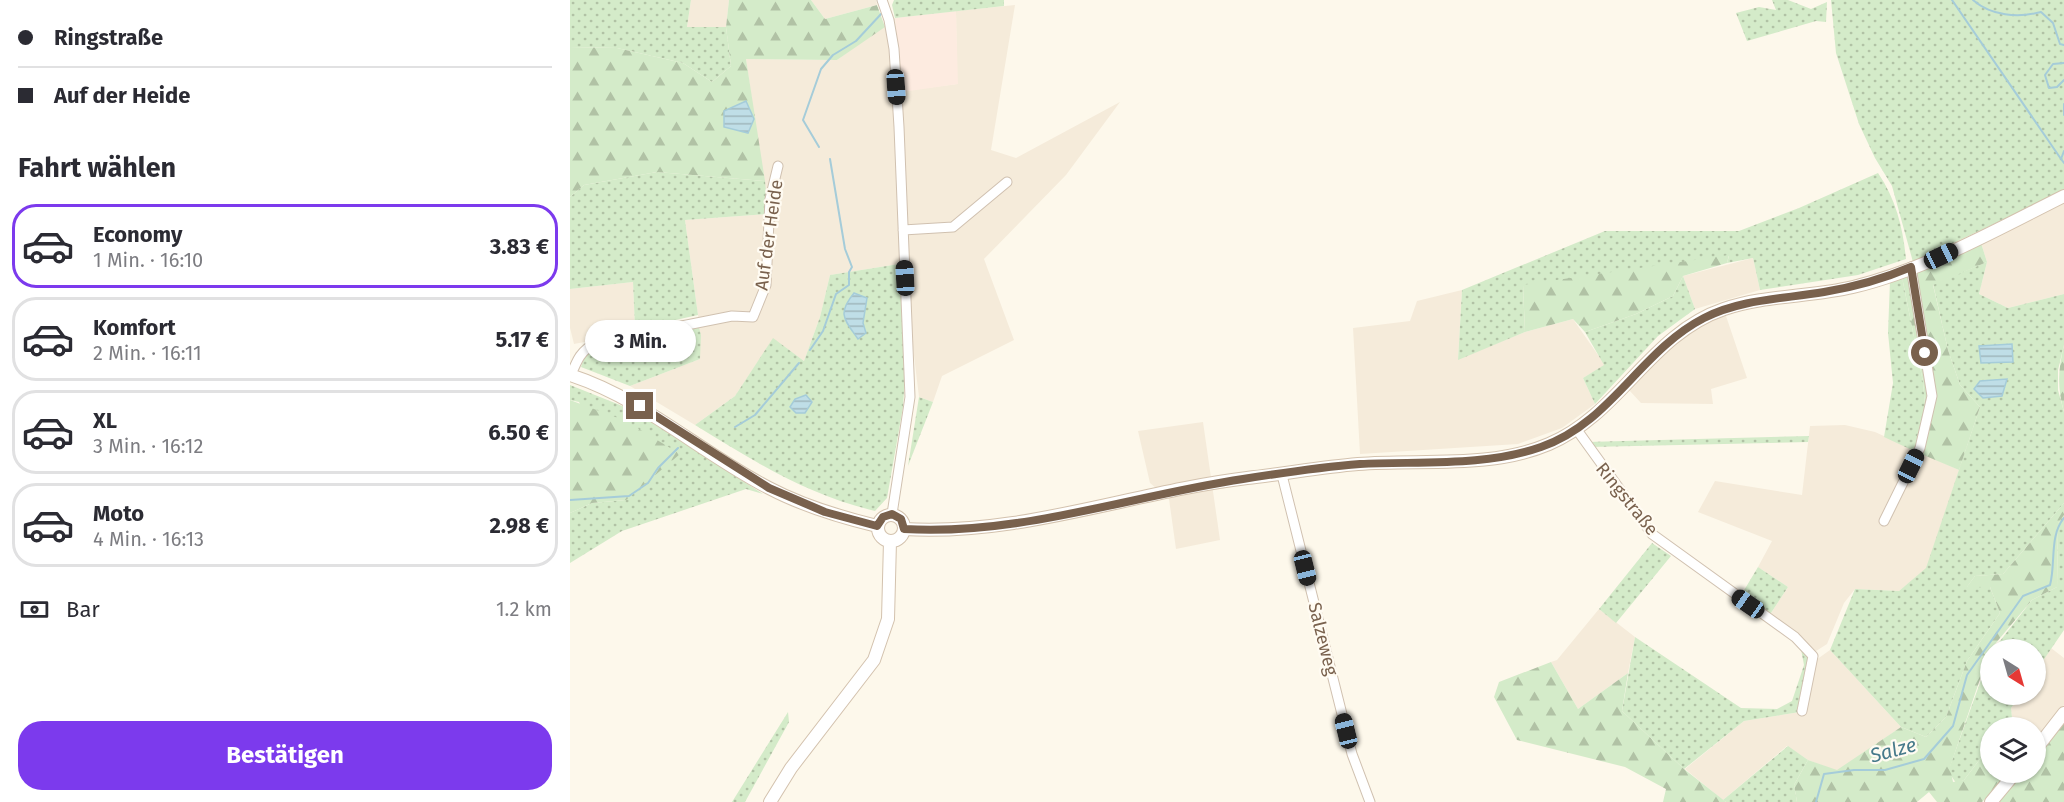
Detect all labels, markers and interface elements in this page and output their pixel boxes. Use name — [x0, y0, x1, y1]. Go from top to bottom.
text: Ringstraße — [54, 24, 163, 51]
car — [886, 68, 906, 106]
text: Auf der Heide — [54, 82, 190, 109]
text: Fahrt wählen — [18, 152, 176, 184]
street label: Auf der Heide — [750, 178, 788, 292]
icon: car — [21, 219, 75, 273]
text: Economy — [93, 221, 182, 248]
text: 3.83 € — [490, 233, 549, 260]
car — [1921, 240, 1961, 272]
text: 1 Min. · 16:10 — [93, 248, 203, 272]
car — [895, 260, 915, 296]
icon: car — [21, 312, 75, 366]
text: Komfort — [93, 314, 176, 341]
callout: 3 Min. — [584, 319, 695, 361]
text: 5.17 € — [495, 326, 549, 353]
text: 3 Min. — [614, 329, 667, 353]
route start — [1911, 339, 1938, 366]
text: 2 Min. · 16:11 — [93, 341, 202, 365]
route end — [626, 392, 653, 419]
icon: car — [21, 405, 75, 459]
text: XL — [93, 407, 117, 434]
text: 6.50 € — [488, 419, 549, 446]
text: 3 Min. · 16:12 — [93, 434, 203, 458]
car — [1895, 446, 1927, 486]
street label: Ringstraße — [1591, 458, 1663, 540]
icon: car — [21, 498, 75, 552]
text: Moto — [93, 500, 144, 527]
text: 2.98 € — [490, 512, 549, 539]
text: 4 Min. · 16:13 — [93, 527, 204, 551]
car — [1292, 548, 1318, 588]
car — [1728, 586, 1768, 622]
icon: cash — [18, 593, 51, 626]
text: Bar — [66, 596, 100, 623]
text: 1.2 km — [496, 597, 552, 621]
street label: Salzeweg — [1303, 600, 1343, 678]
north arrow — [1980, 639, 2046, 705]
map controls — [1980, 639, 2046, 783]
car — [1333, 711, 1359, 751]
button: layers — [1980, 717, 2046, 783]
button: Bestätigen — [18, 721, 552, 790]
water label: Salze — [1866, 732, 1919, 768]

